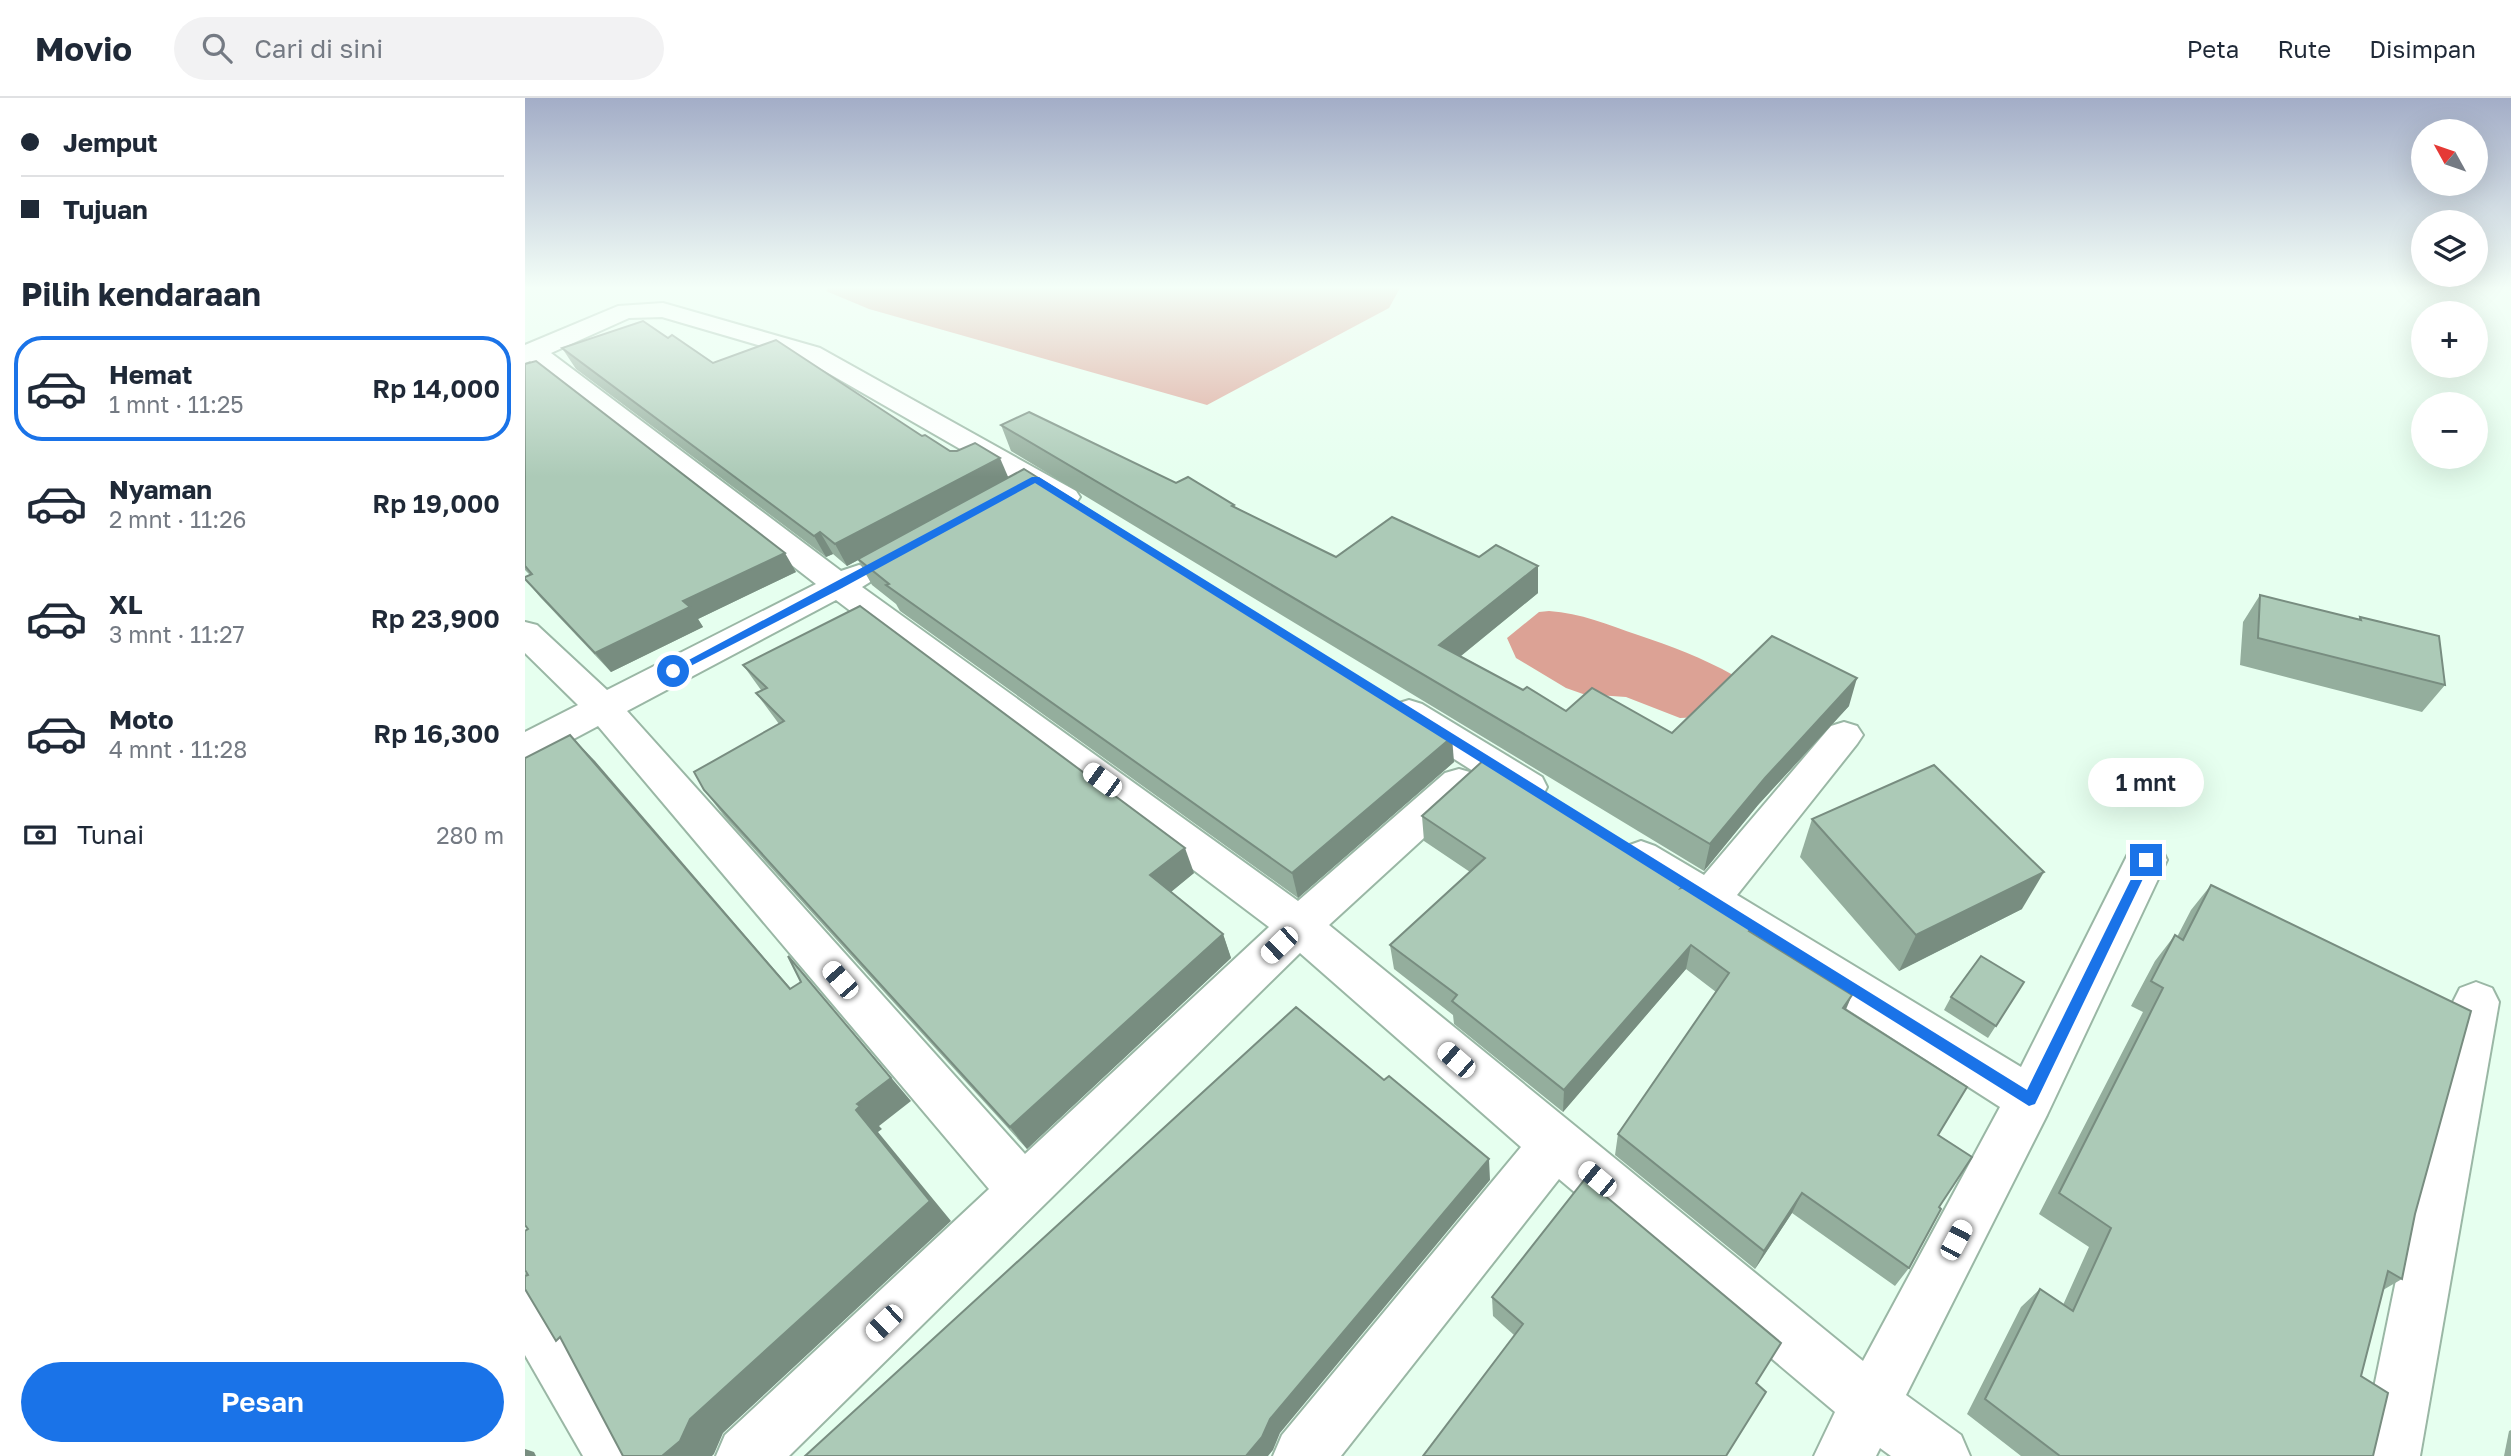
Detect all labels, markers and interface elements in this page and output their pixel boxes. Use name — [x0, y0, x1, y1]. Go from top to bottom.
search box — [174, 17, 664, 80]
text: Movio — [35, 29, 132, 68]
icon: search — [198, 29, 236, 67]
text: Cari di sini — [254, 33, 383, 64]
text: Peta — [2187, 34, 2239, 63]
text: Rute — [2277, 34, 2331, 63]
text: Disimpan — [2369, 34, 2476, 63]
north arrow — [2411, 119, 2489, 196]
map controls — [2411, 119, 2488, 469]
text: Jemput — [63, 127, 158, 158]
text: Tujuan — [63, 194, 148, 225]
button: layers — [2411, 210, 2488, 287]
text: Pilih kendaraan — [21, 275, 261, 313]
button: + — [2411, 301, 2488, 378]
icon: car — [25, 357, 88, 420]
text: Hemat — [109, 359, 192, 390]
text: Rp 14,000 — [372, 373, 500, 404]
text: 1 mnt · 11:25 — [109, 390, 244, 418]
button: − — [2411, 392, 2488, 469]
icon: car — [25, 472, 88, 535]
text: Nyaman — [109, 474, 212, 505]
text: Rp 19,000 — [372, 488, 500, 519]
text: 2 mnt · 11:26 — [109, 505, 246, 533]
icon: car — [25, 587, 88, 650]
text: XL — [109, 589, 143, 620]
text: Rp 23,900 — [371, 603, 500, 634]
text: 3 mnt · 11:27 — [109, 620, 245, 648]
route start — [657, 655, 689, 687]
icon: car — [25, 702, 88, 765]
text: Moto — [109, 704, 174, 735]
text: Rp 16,300 — [373, 718, 500, 749]
text: 4 mnt · 11:28 — [109, 735, 247, 763]
callout: 1 mnt — [2088, 758, 2204, 808]
car — [1079, 759, 1126, 801]
text: 1 mnt — [2116, 768, 2176, 796]
icon: cash — [21, 816, 59, 854]
text: Tunai — [77, 819, 144, 850]
text: 280 m — [436, 821, 504, 849]
route end — [2130, 844, 2162, 876]
car — [1257, 923, 1302, 967]
car — [819, 957, 862, 1003]
car — [1434, 1038, 1479, 1082]
car — [1575, 1157, 1620, 1201]
car — [1937, 1217, 1976, 1263]
car — [862, 1301, 907, 1345]
button: Pesan — [21, 1362, 504, 1442]

